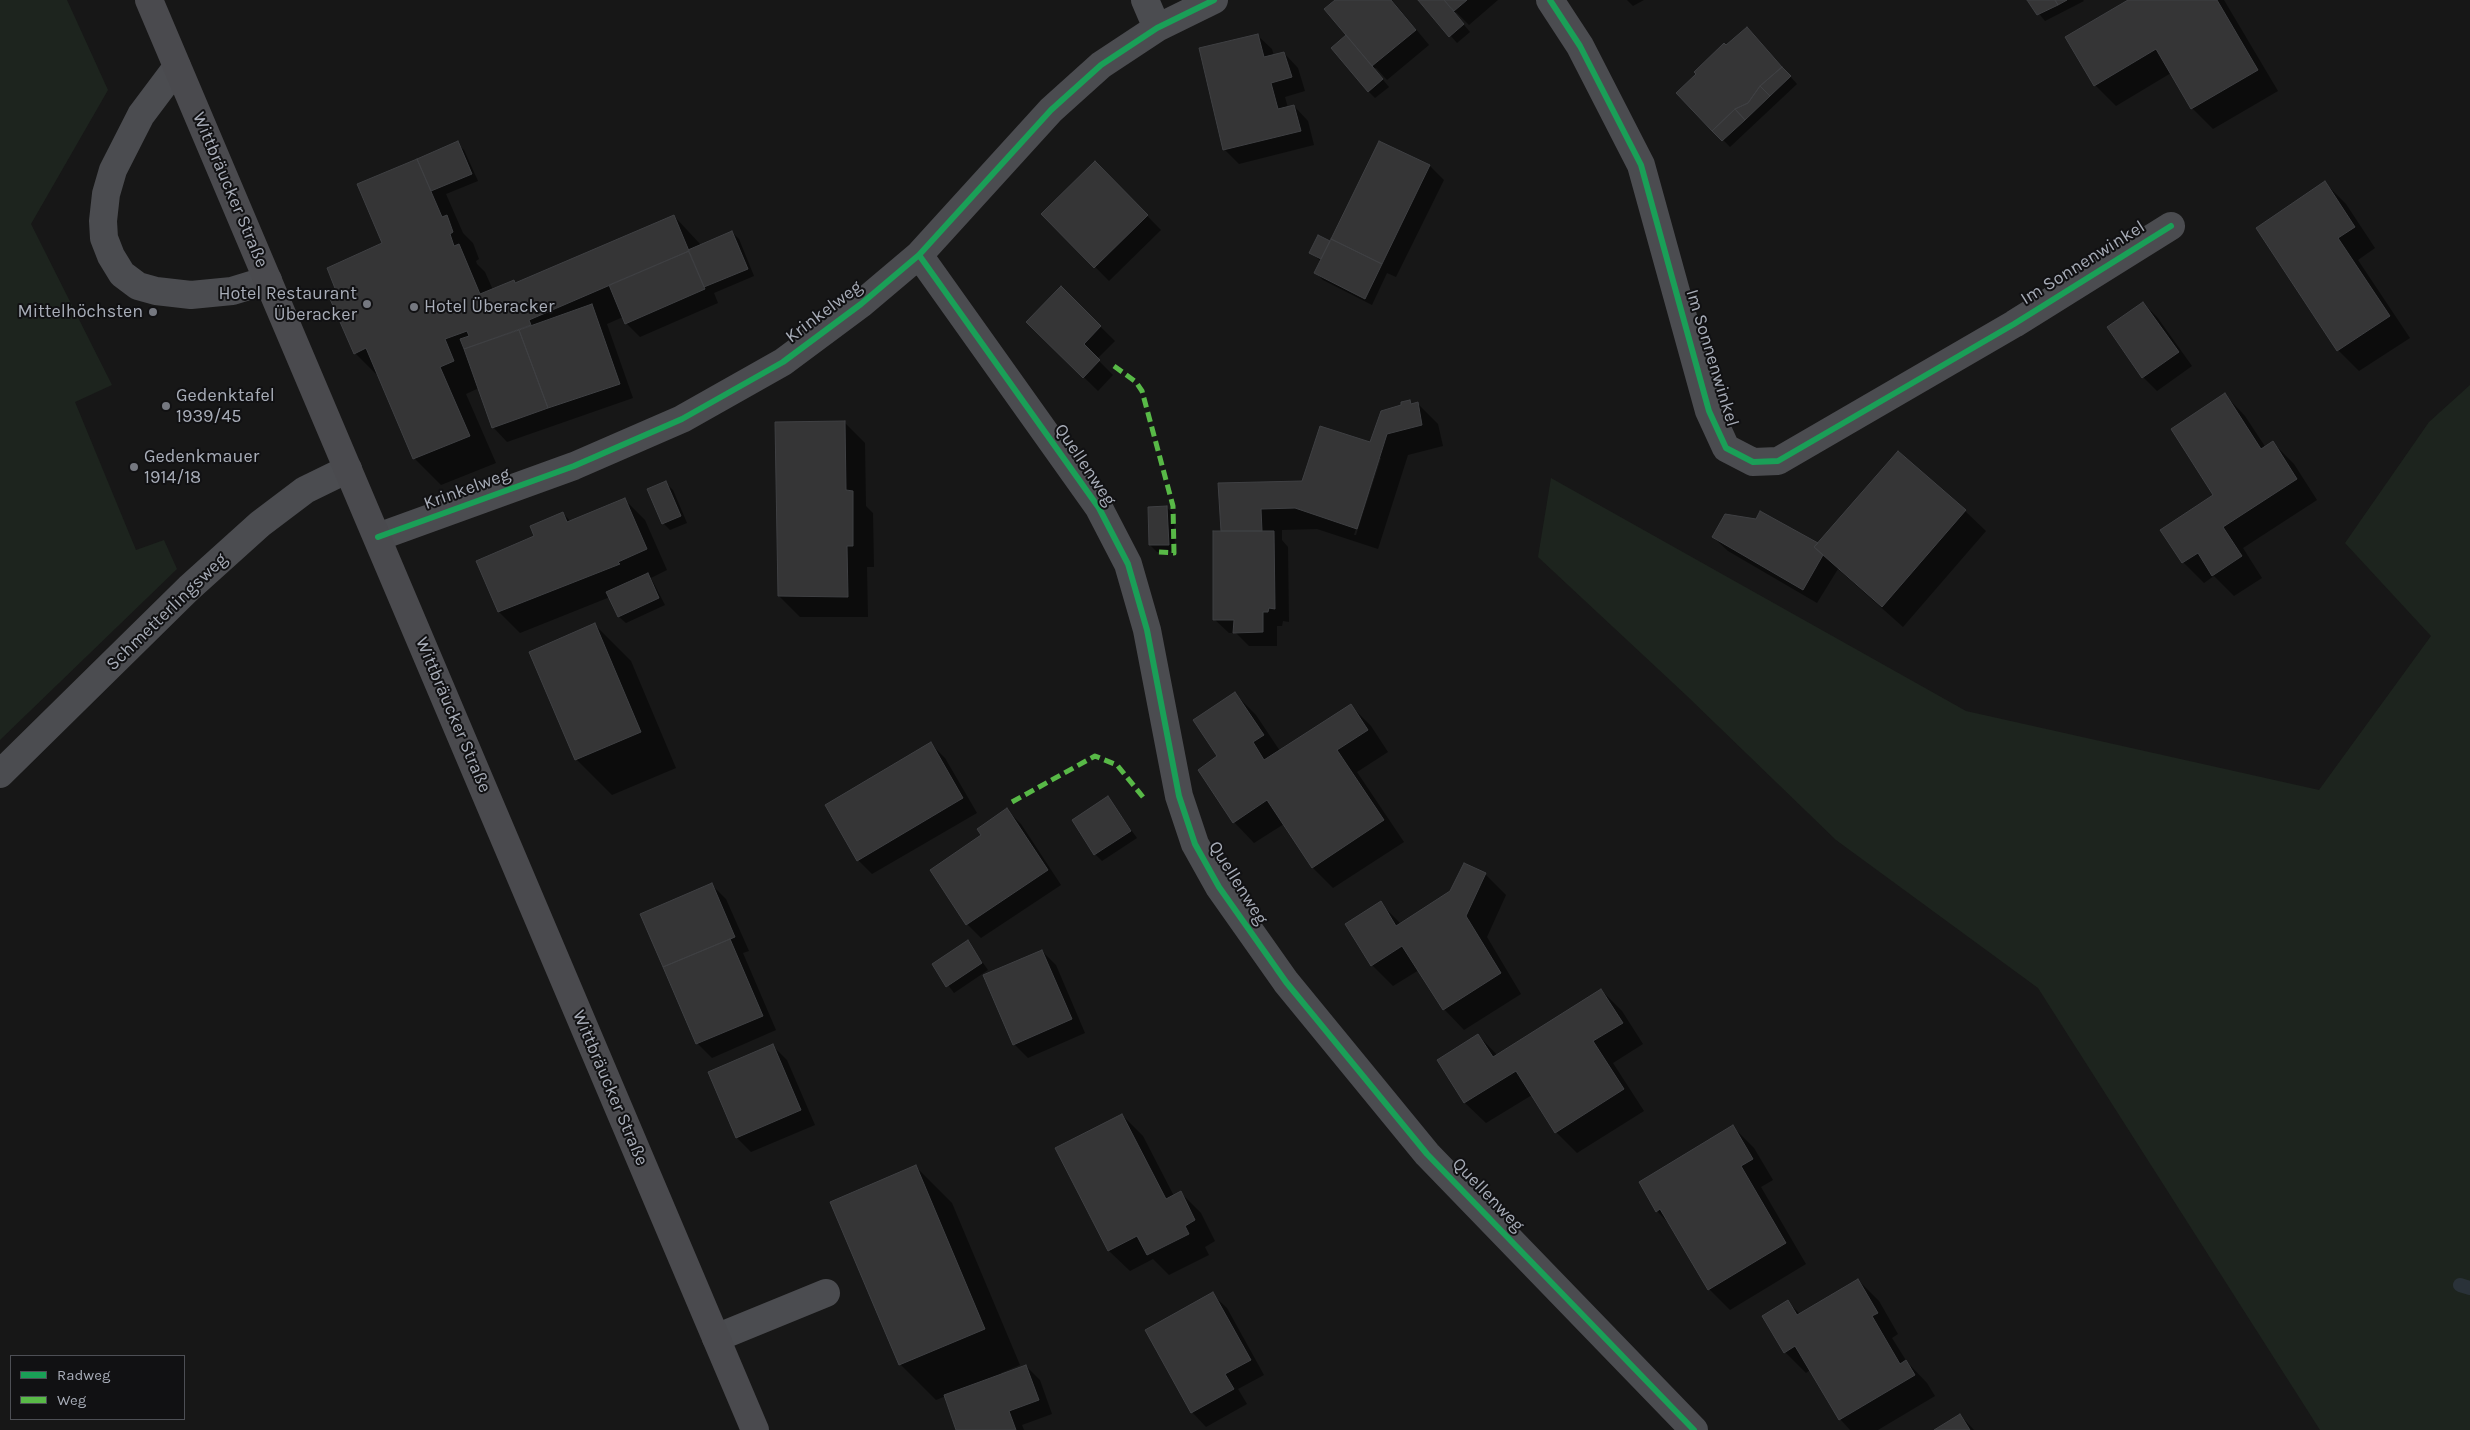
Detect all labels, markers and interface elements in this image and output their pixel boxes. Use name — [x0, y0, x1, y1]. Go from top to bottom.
street label: Wittbräucker Straße — [187, 109, 273, 271]
street label: Im Sonnenwinkel — [2017, 216, 2149, 310]
street label: Krinkelweg — [781, 276, 867, 348]
place label: Hotel Restaurant Überacker — [218, 283, 357, 326]
street label: Im Sonnenwinkel — [1681, 287, 1743, 429]
place label: Hotel Überacker — [424, 296, 554, 318]
marker: Hotel Restaurant Überacker — [361, 298, 373, 310]
place label: Mittelhöchsten — [17, 301, 143, 323]
marker: Hotel Überacker — [408, 301, 420, 313]
marker: Mittelhöchsten — [147, 306, 159, 318]
place label: Gedenktafel 1939/45 — [176, 385, 275, 428]
marker: Gedenktafel 1939/45 — [160, 400, 172, 412]
street label: Quellenweg — [1050, 420, 1120, 510]
place label: Gedenkmauer 1914/18 — [144, 446, 259, 488]
marker: Gedenkmauer 1914/18 — [128, 461, 140, 473]
street label: Krinkelweg — [421, 463, 513, 515]
street label: Schmetterlingsweg — [102, 549, 232, 675]
street label: Wittbräucker Straße — [410, 634, 496, 796]
street label: Quellenweg — [1204, 837, 1272, 929]
street label: Wittbräucker Straße — [567, 1007, 653, 1169]
street label: Quellenweg — [1447, 1154, 1529, 1236]
legend — [10, 1355, 185, 1420]
text: Radweg — [57, 1366, 110, 1384]
text: Weg — [57, 1391, 86, 1409]

